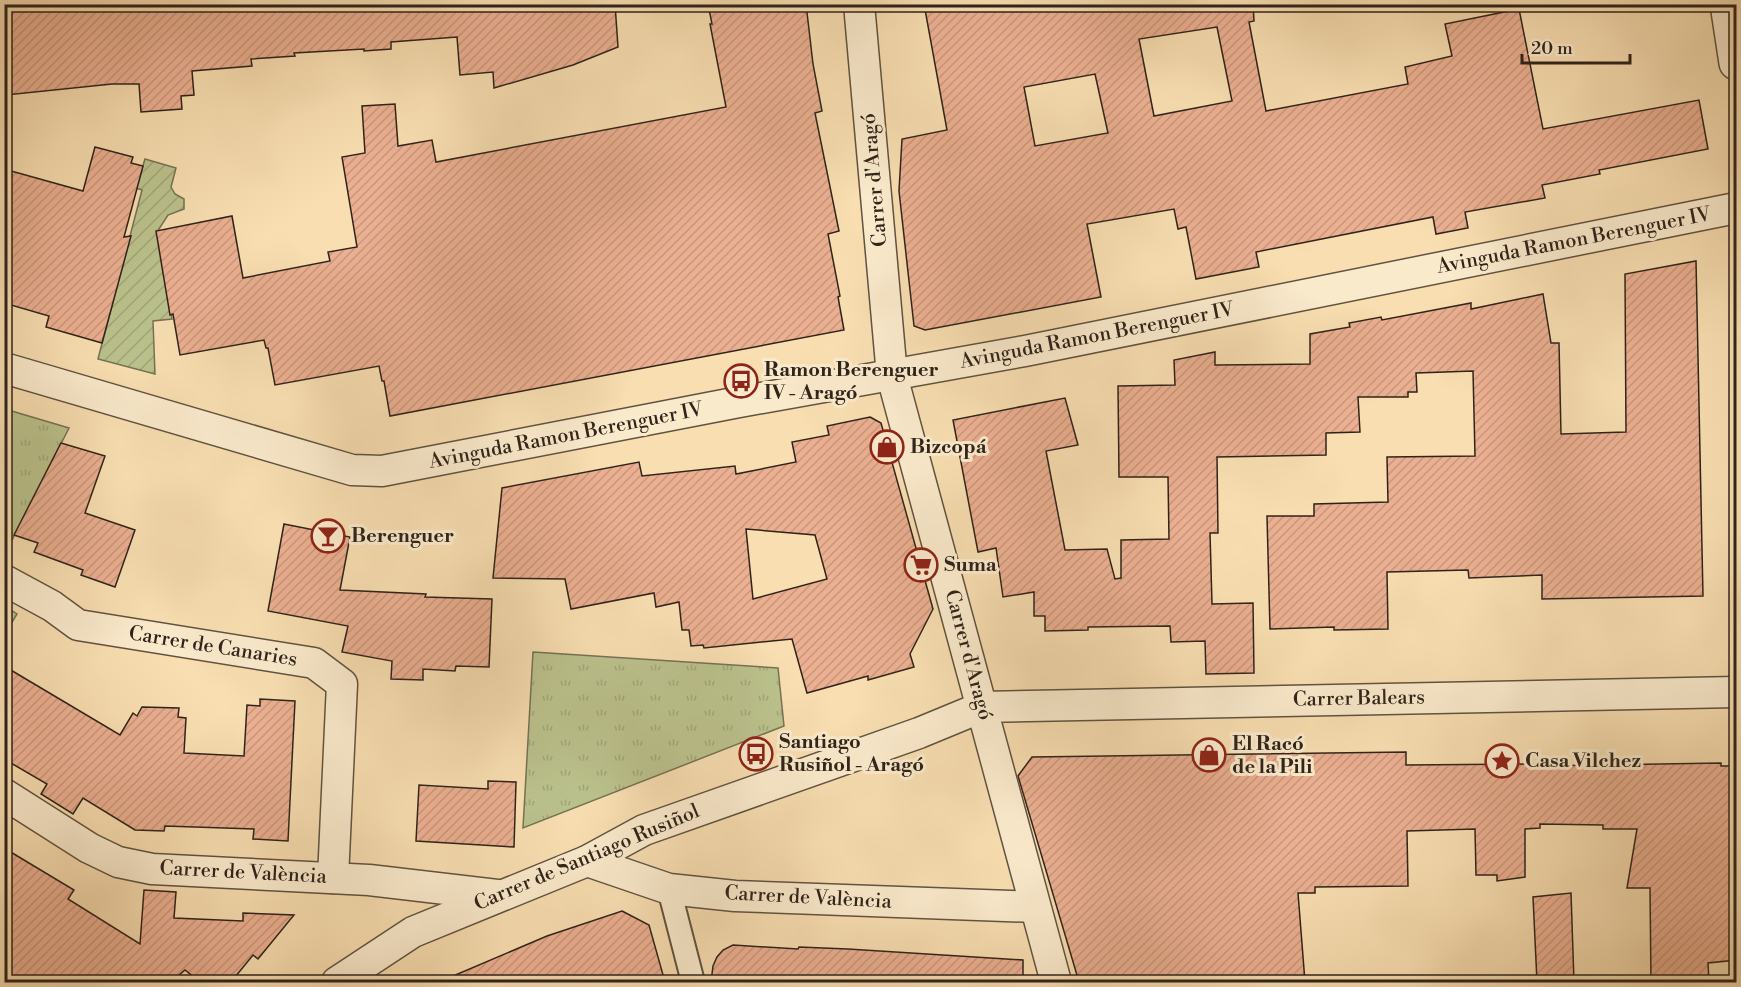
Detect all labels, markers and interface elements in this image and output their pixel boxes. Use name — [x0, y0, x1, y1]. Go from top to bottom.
scale bar — [1522, 27, 1630, 65]
text: 20 m — [1531, 37, 1573, 60]
street label: Carrer d'Aragó — [857, 112, 893, 248]
street label: Avinguda Ramon Berenguer IV — [1434, 202, 1714, 280]
street label: Avinguda Ramon Berenguer IV — [957, 297, 1237, 375]
place label: Ramon Berenguer IV - Aragó — [764, 358, 939, 406]
bus stop icon: Ramon Berenguer IV - Aragó — [723, 363, 759, 399]
street label: Avinguda Ramon Berenguer IV — [426, 397, 706, 475]
shop icon: Bizcopá — [869, 429, 905, 465]
place label: Bizcopá — [910, 435, 987, 460]
bar icon: Berenguer — [310, 518, 346, 554]
place label: Berenguer — [351, 524, 454, 549]
supermarket icon: Suma — [903, 547, 939, 583]
place label: Suma — [944, 553, 997, 578]
street label: Carrer d'Aragó — [939, 587, 997, 723]
street label: Carrer de Canaries — [127, 621, 299, 673]
street label: Carrer Balears — [1293, 685, 1425, 713]
place label: Santiago Rusiñol - Aragó — [779, 730, 924, 778]
place label: El Racó de la Pili — [1232, 732, 1313, 780]
bus stop icon: Santiago Rusiñol - Aragó — [738, 736, 774, 772]
shop icon: El Racó de la Pili — [1191, 737, 1227, 773]
place icon: Casa Vilchez — [1484, 743, 1520, 779]
place label: Casa Vilchez — [1525, 749, 1641, 774]
street label: Carrer de Santiago Rusiñol — [470, 799, 704, 917]
street label: Carrer de València — [159, 856, 328, 890]
street label: Carrer de València — [724, 881, 893, 915]

